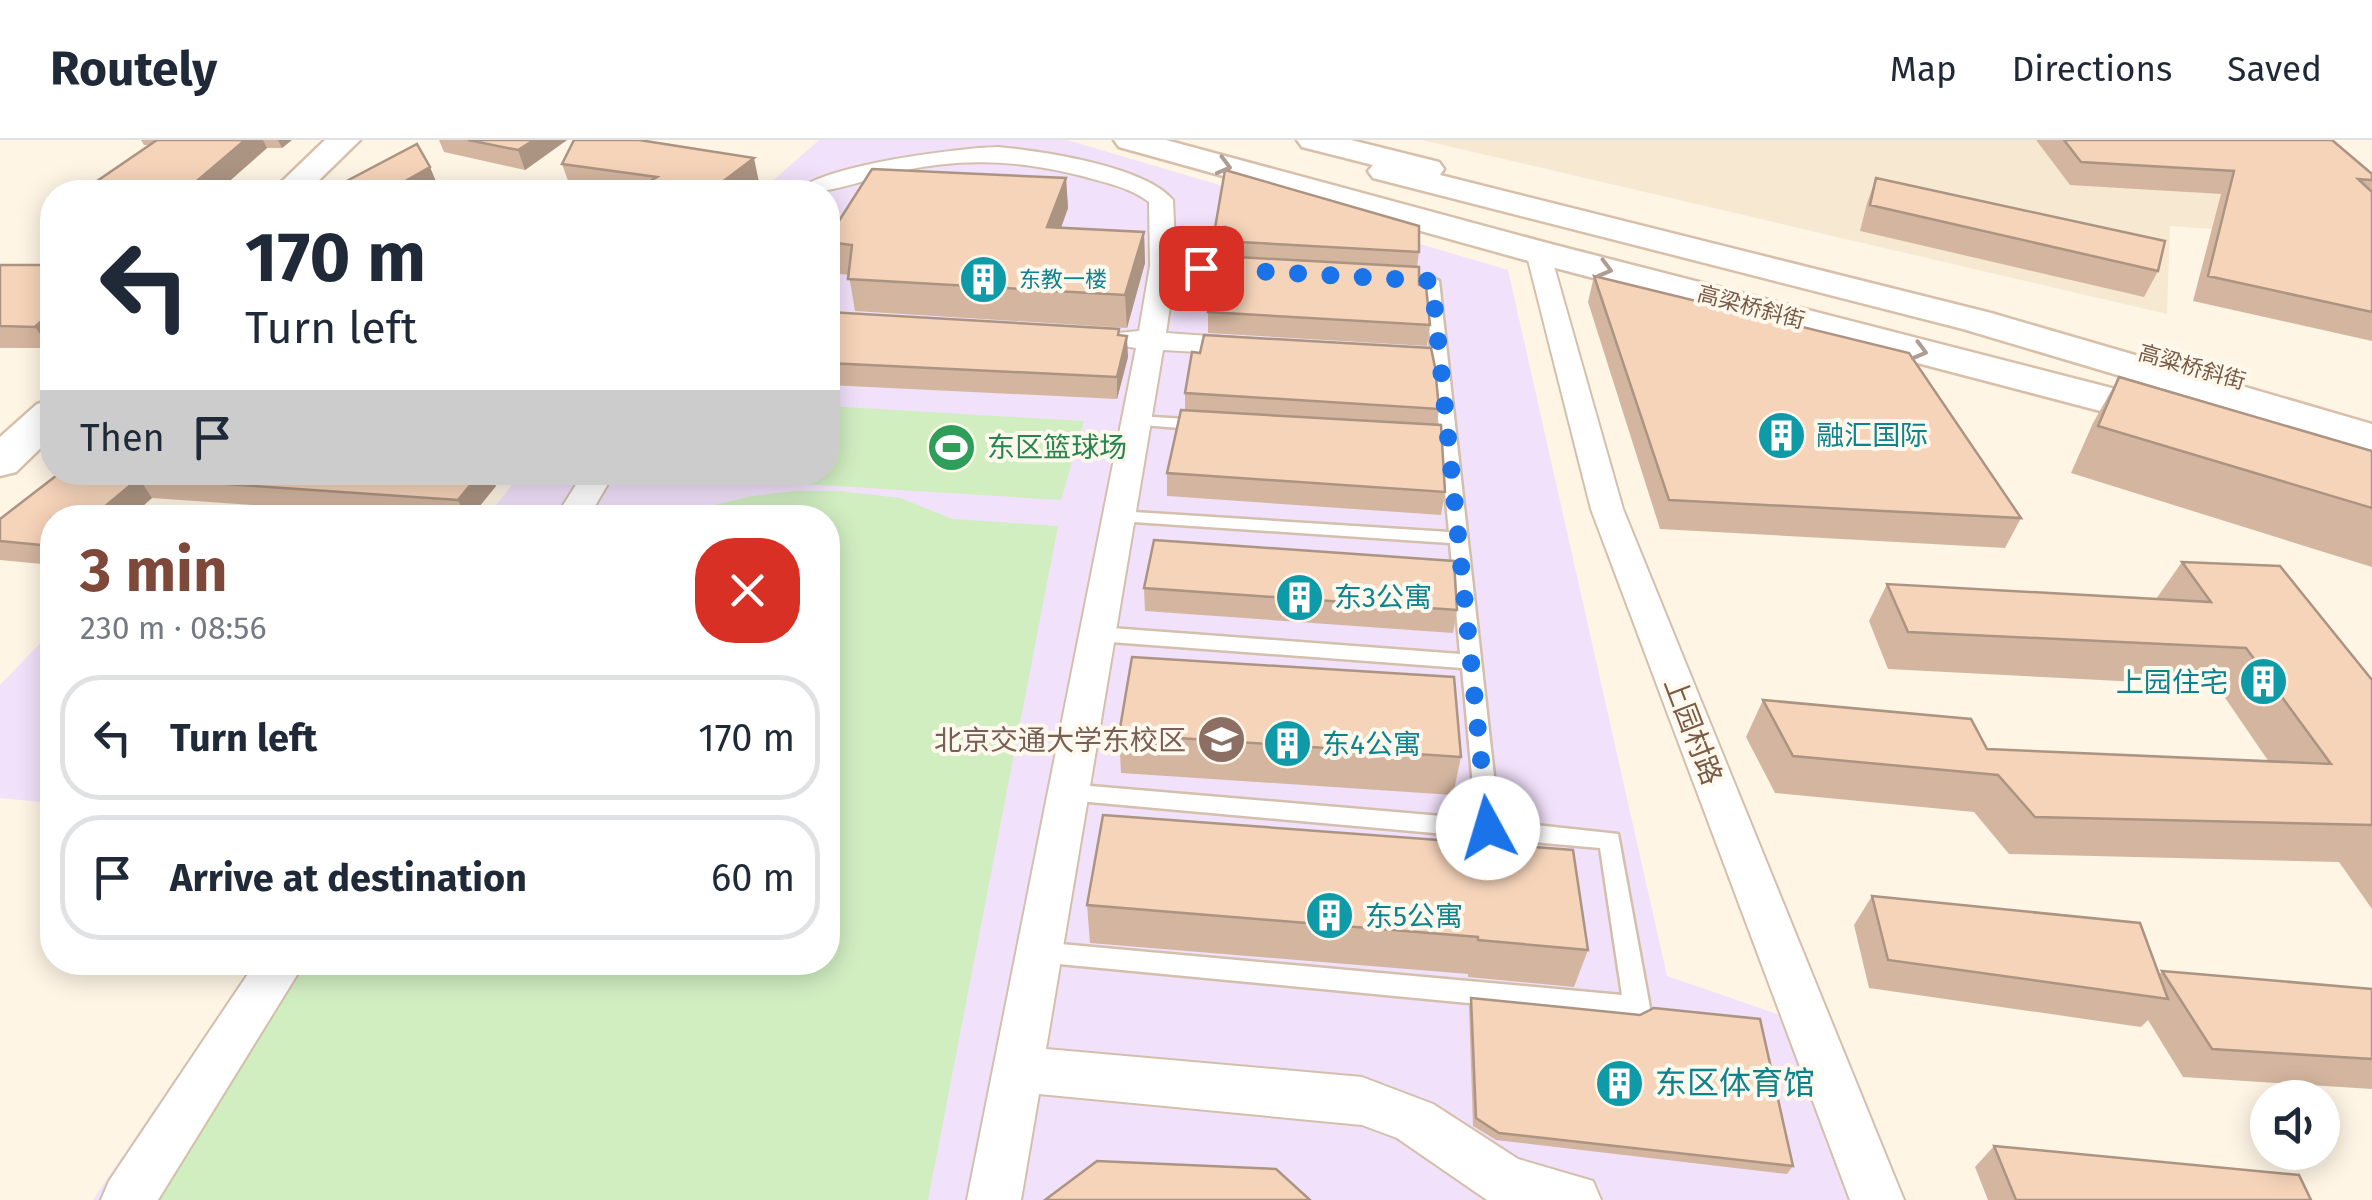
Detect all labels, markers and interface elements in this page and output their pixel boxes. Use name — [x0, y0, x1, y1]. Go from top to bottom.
text: Routely — [50, 40, 217, 98]
text: Map — [1890, 48, 1957, 90]
text: Directions — [2012, 48, 2172, 90]
text: Saved — [2227, 48, 2322, 90]
one-way arrow — [1215, 154, 1232, 175]
text: 170 m — [245, 216, 426, 300]
icon: left — [80, 220, 210, 350]
pin — [1159, 226, 1244, 311]
icon: arrive — [1174, 241, 1229, 296]
building icon: 东教一楼 — [958, 253, 1010, 305]
one-way arrow — [1596, 257, 1613, 278]
place label: 东教一楼 — [1019, 266, 1107, 293]
street label: 高梁桥斜街 — [1694, 280, 1808, 334]
text: Turn left — [245, 301, 417, 355]
one-way arrow — [1911, 339, 1928, 360]
street label: 高粱桥斜街 — [2135, 339, 2249, 395]
building icon: 融汇国际 — [1755, 409, 1807, 461]
icon: arrive — [185, 410, 240, 465]
text: Then — [80, 415, 165, 461]
place label: 融汇国际 — [1816, 419, 1928, 452]
sports icon: 东区篮球场 — [926, 421, 978, 473]
place label: 东区篮球场 — [987, 431, 1127, 464]
text: 3 min — [80, 535, 228, 607]
button: close — [695, 538, 800, 643]
building icon: 东3公寓 — [1273, 571, 1325, 623]
place label: 东3公寓 — [1334, 581, 1432, 614]
text: 230 m · 08:56 — [80, 609, 266, 647]
building icon: 上园住宅 — [2237, 656, 2289, 708]
place label: 上园住宅 — [2116, 666, 2228, 699]
street label: 上园村路 — [1658, 673, 1728, 789]
icon: left — [85, 710, 140, 765]
school or university icon: 北京交通大学东校区 — [1195, 714, 1247, 766]
text: Turn left — [170, 715, 317, 761]
text: 170 m — [698, 715, 795, 761]
building icon: 东4公寓 — [1261, 718, 1313, 770]
place label: 北京交通大学东校区 — [934, 724, 1186, 757]
place label: 东4公寓 — [1322, 728, 1421, 761]
position arrow — [1436, 776, 1540, 880]
icon: arrive — [85, 850, 140, 905]
text: Arrive at destination — [170, 855, 527, 901]
text: 60 m — [711, 855, 795, 901]
building icon: 东5公寓 — [1304, 890, 1356, 942]
place label: 东5公寓 — [1365, 900, 1463, 933]
building icon: 东区体育馆 — [1594, 1057, 1646, 1109]
place label: 东区体育馆 — [1655, 1064, 1815, 1102]
map controls — [2250, 1080, 2340, 1170]
button: sound — [2250, 1080, 2340, 1170]

